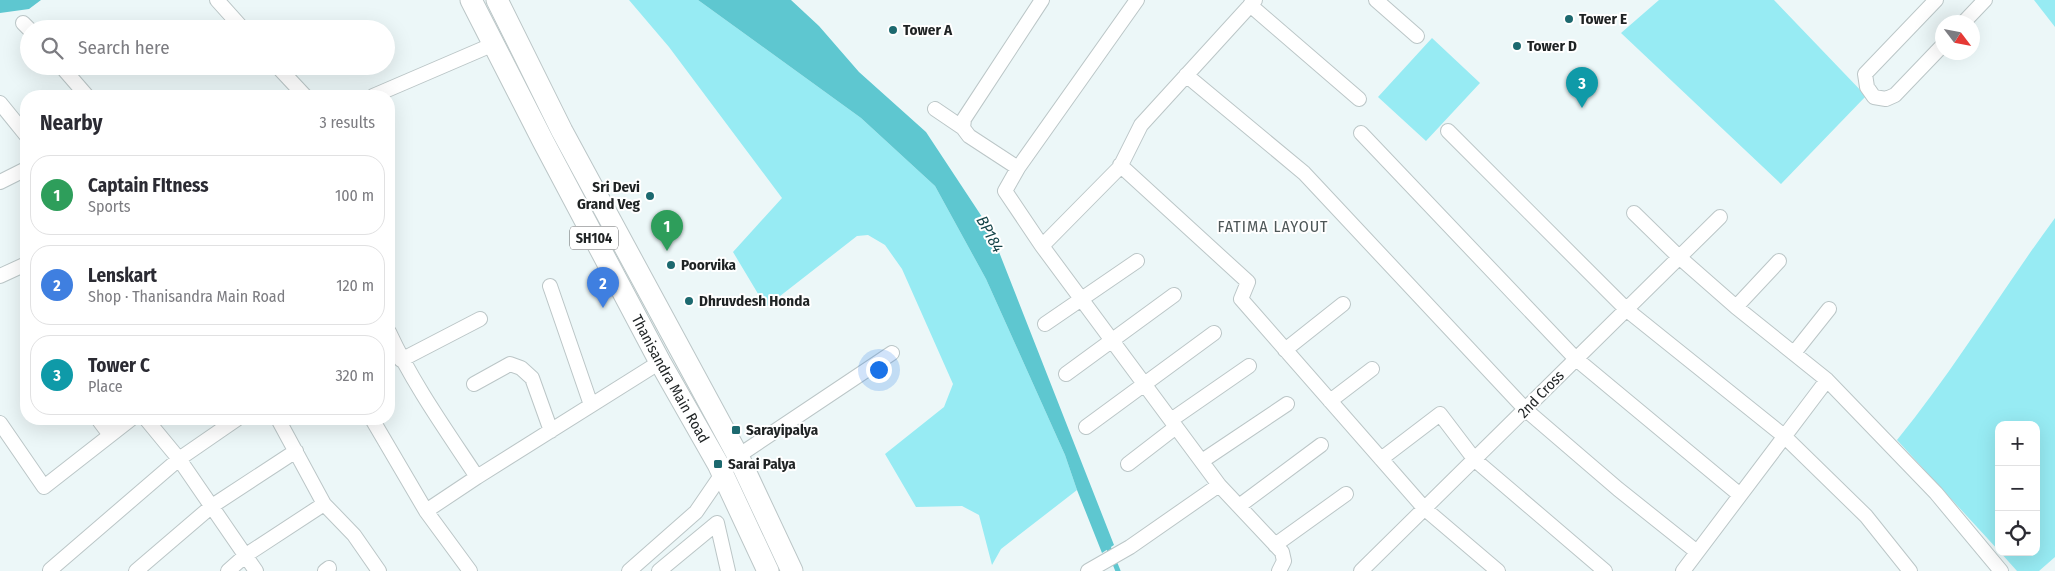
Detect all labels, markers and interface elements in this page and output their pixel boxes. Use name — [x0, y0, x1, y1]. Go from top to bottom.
place label: Tower E — [1579, 10, 1627, 28]
marker: Tower E — [1563, 13, 1575, 25]
north arrow — [1935, 15, 1980, 60]
search box — [20, 20, 395, 75]
place label: Tower A — [903, 21, 953, 39]
marker: Tower A — [887, 24, 899, 36]
icon: search — [38, 34, 66, 62]
text: Search here — [78, 36, 170, 59]
place label: Tower D — [1527, 37, 1577, 55]
marker: Tower D — [1511, 40, 1523, 52]
pin: 3 — [1566, 67, 1598, 108]
text: Nearby — [40, 110, 102, 136]
text: 3 results — [319, 113, 375, 132]
text: Captain FItness — [88, 174, 209, 197]
place label: Sri Devi Grand Veg — [577, 178, 641, 213]
text: 1 — [54, 186, 60, 205]
text: 100 m — [335, 186, 374, 205]
marker: Sri Devi Grand Veg — [644, 190, 656, 202]
text: Sports — [88, 197, 131, 216]
pin: 1 — [651, 210, 683, 251]
water label: BP184 — [973, 212, 1008, 256]
district label: FATIMA LAYOUT — [1217, 217, 1329, 236]
road number: SH104 — [570, 227, 618, 250]
place label: Poorvika — [681, 256, 737, 274]
marker: Poorvika — [665, 259, 677, 271]
text: Lenskart — [88, 264, 157, 287]
pin: 2 — [587, 267, 619, 308]
text: 2 — [53, 276, 61, 295]
text: 120 m — [336, 276, 374, 295]
text: Shop · Thanisandra Main Road — [88, 287, 285, 306]
place label: Dhruvdesh Honda — [699, 292, 810, 310]
marker: Dhruvdesh Honda — [683, 295, 695, 307]
street label: Thanisandra Main Road — [628, 312, 713, 446]
text: Tower C — [88, 354, 150, 377]
your location — [866, 357, 892, 383]
text: 3 — [53, 366, 61, 385]
text: 320 m — [335, 366, 374, 385]
street label: 2nd Cross — [1514, 367, 1568, 421]
text: Place — [88, 377, 123, 396]
place label: Sarayipalya — [746, 421, 819, 439]
map controls — [1995, 421, 2040, 556]
button: + — [1995, 421, 2040, 466]
marker: Sarayipalya — [730, 424, 742, 436]
place label: Sarai Palya — [728, 455, 796, 473]
marker: Sarai Palya — [712, 458, 724, 470]
button: − — [1995, 466, 2040, 511]
button: locate — [1995, 511, 2040, 556]

